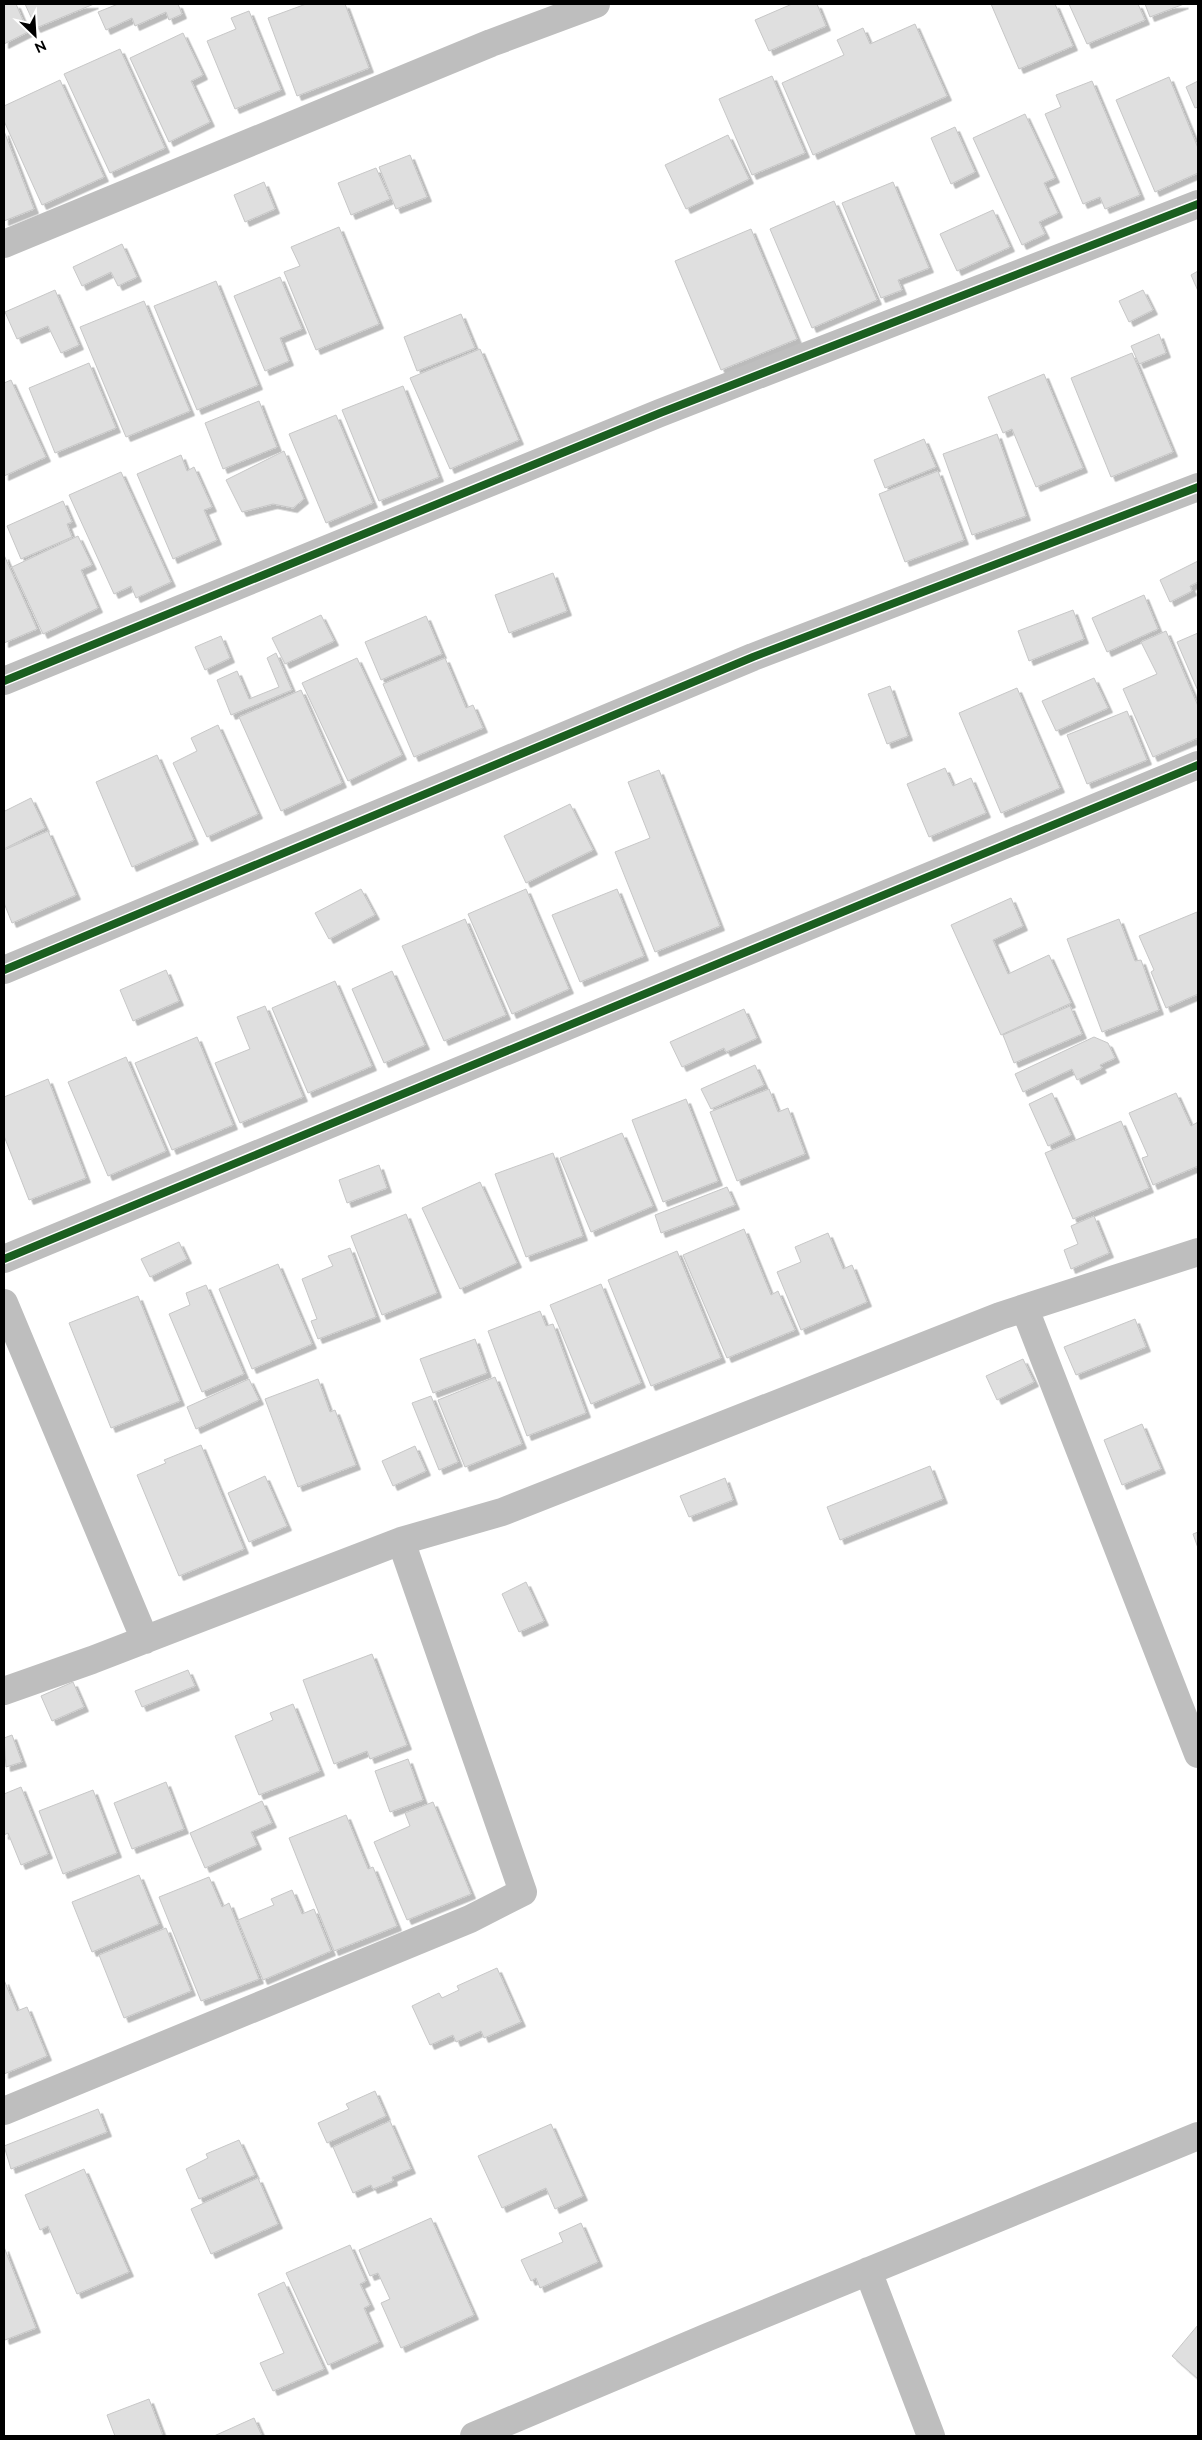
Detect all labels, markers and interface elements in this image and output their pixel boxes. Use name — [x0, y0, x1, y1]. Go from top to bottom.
north arrow — [10, 10, 60, 60]
text: N — [32, 37, 49, 56]

